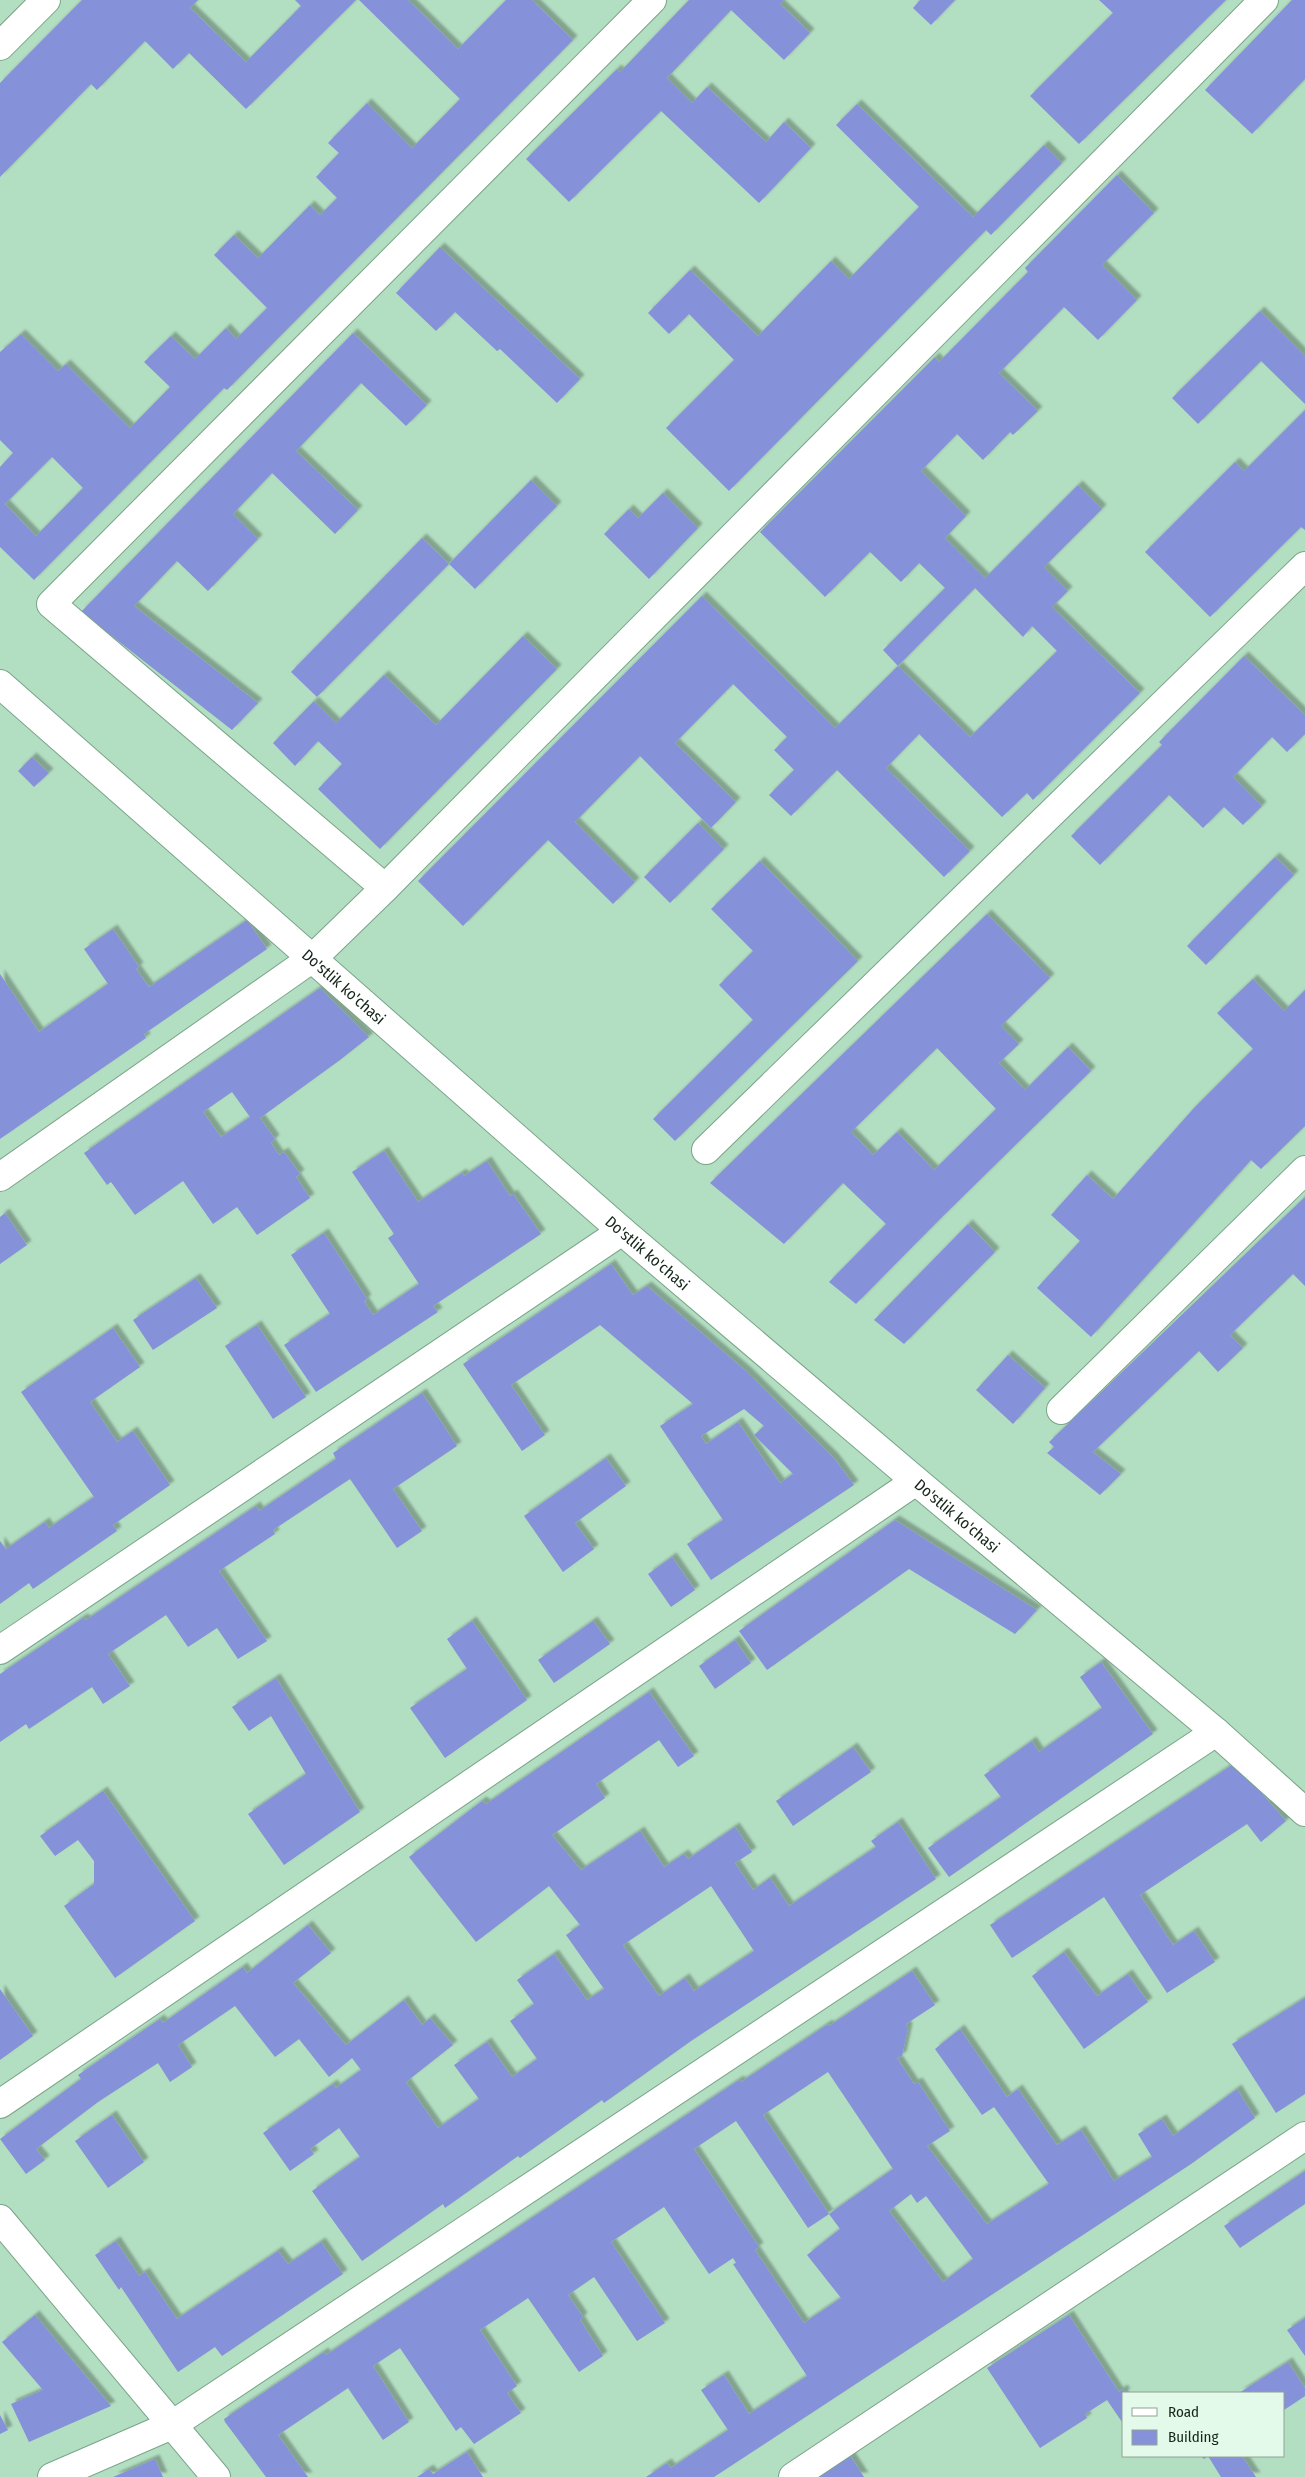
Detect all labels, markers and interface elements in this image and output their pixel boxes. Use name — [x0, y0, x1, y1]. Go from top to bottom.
street label: Do'stlik ko'chasi — [298, 945, 389, 1029]
street label: Do'stlik ko'chasi — [601, 1212, 693, 1294]
street label: Do'stlik ko'chasi — [911, 1475, 1003, 1557]
legend — [1122, 2392, 1285, 2457]
text: Road — [1168, 2403, 1199, 2421]
text: Building — [1168, 2428, 1219, 2446]

